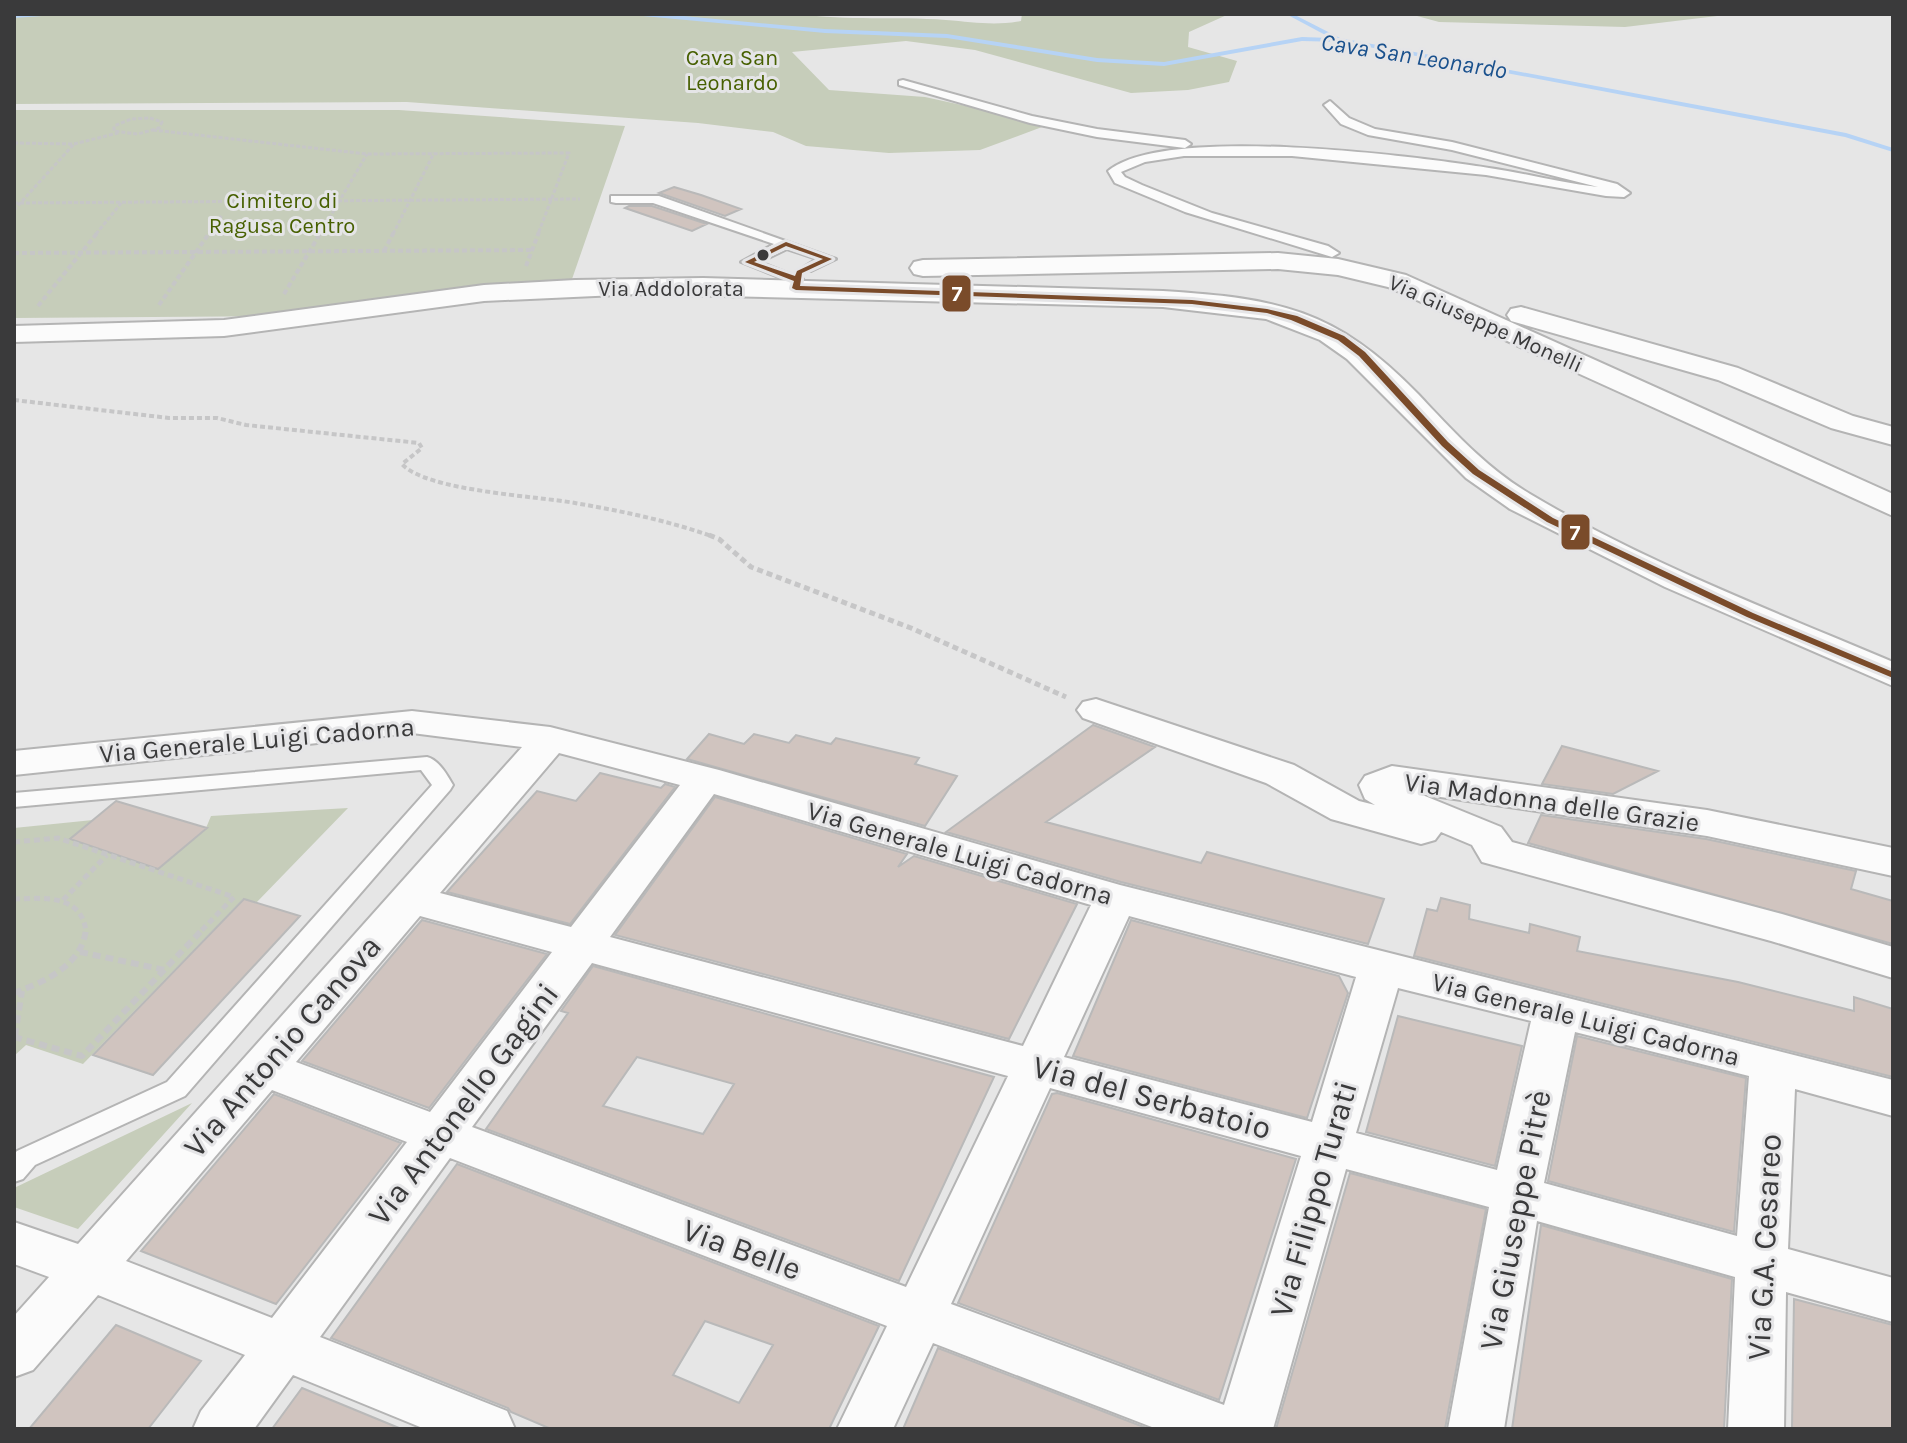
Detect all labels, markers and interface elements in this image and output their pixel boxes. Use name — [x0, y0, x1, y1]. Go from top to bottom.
water label: Cava San Leonardo — [1319, 27, 1509, 85]
park label: Cava San Leonardo — [686, 45, 778, 96]
park label: Cimitero di Ragusa Centro — [209, 188, 355, 239]
unlabelled marker — [755, 247, 771, 263]
street label: Via Giuseppe Monelli — [1385, 269, 1587, 378]
line badge: 7 — [941, 274, 972, 313]
street label: Via Addolorata — [598, 276, 744, 302]
text: 7 — [952, 281, 963, 307]
line badge: 7 — [1560, 513, 1591, 551]
text: 7 — [1570, 520, 1581, 546]
street label: Via Generale Luigi Cadorna — [98, 711, 416, 770]
street label: Via Madonna delle Grazie — [1403, 766, 1701, 839]
street label: Via Generale Luigi Cadorna — [804, 795, 1116, 912]
street label: Via Antonio Canova — [176, 928, 389, 1165]
street label: Via Generale Luigi Cadorna — [1429, 966, 1743, 1073]
street label: Via Antonello Gagini — [360, 976, 566, 1233]
street label: Via del Serbatoio — [1029, 1048, 1275, 1147]
street label: Via Filippo Turati — [1262, 1077, 1365, 1322]
street label: Via Giuseppe Pitrè — [1472, 1087, 1559, 1353]
street label: Via G.A. Cesareo — [1740, 1133, 1789, 1361]
street label: Via Belle — [678, 1211, 806, 1288]

